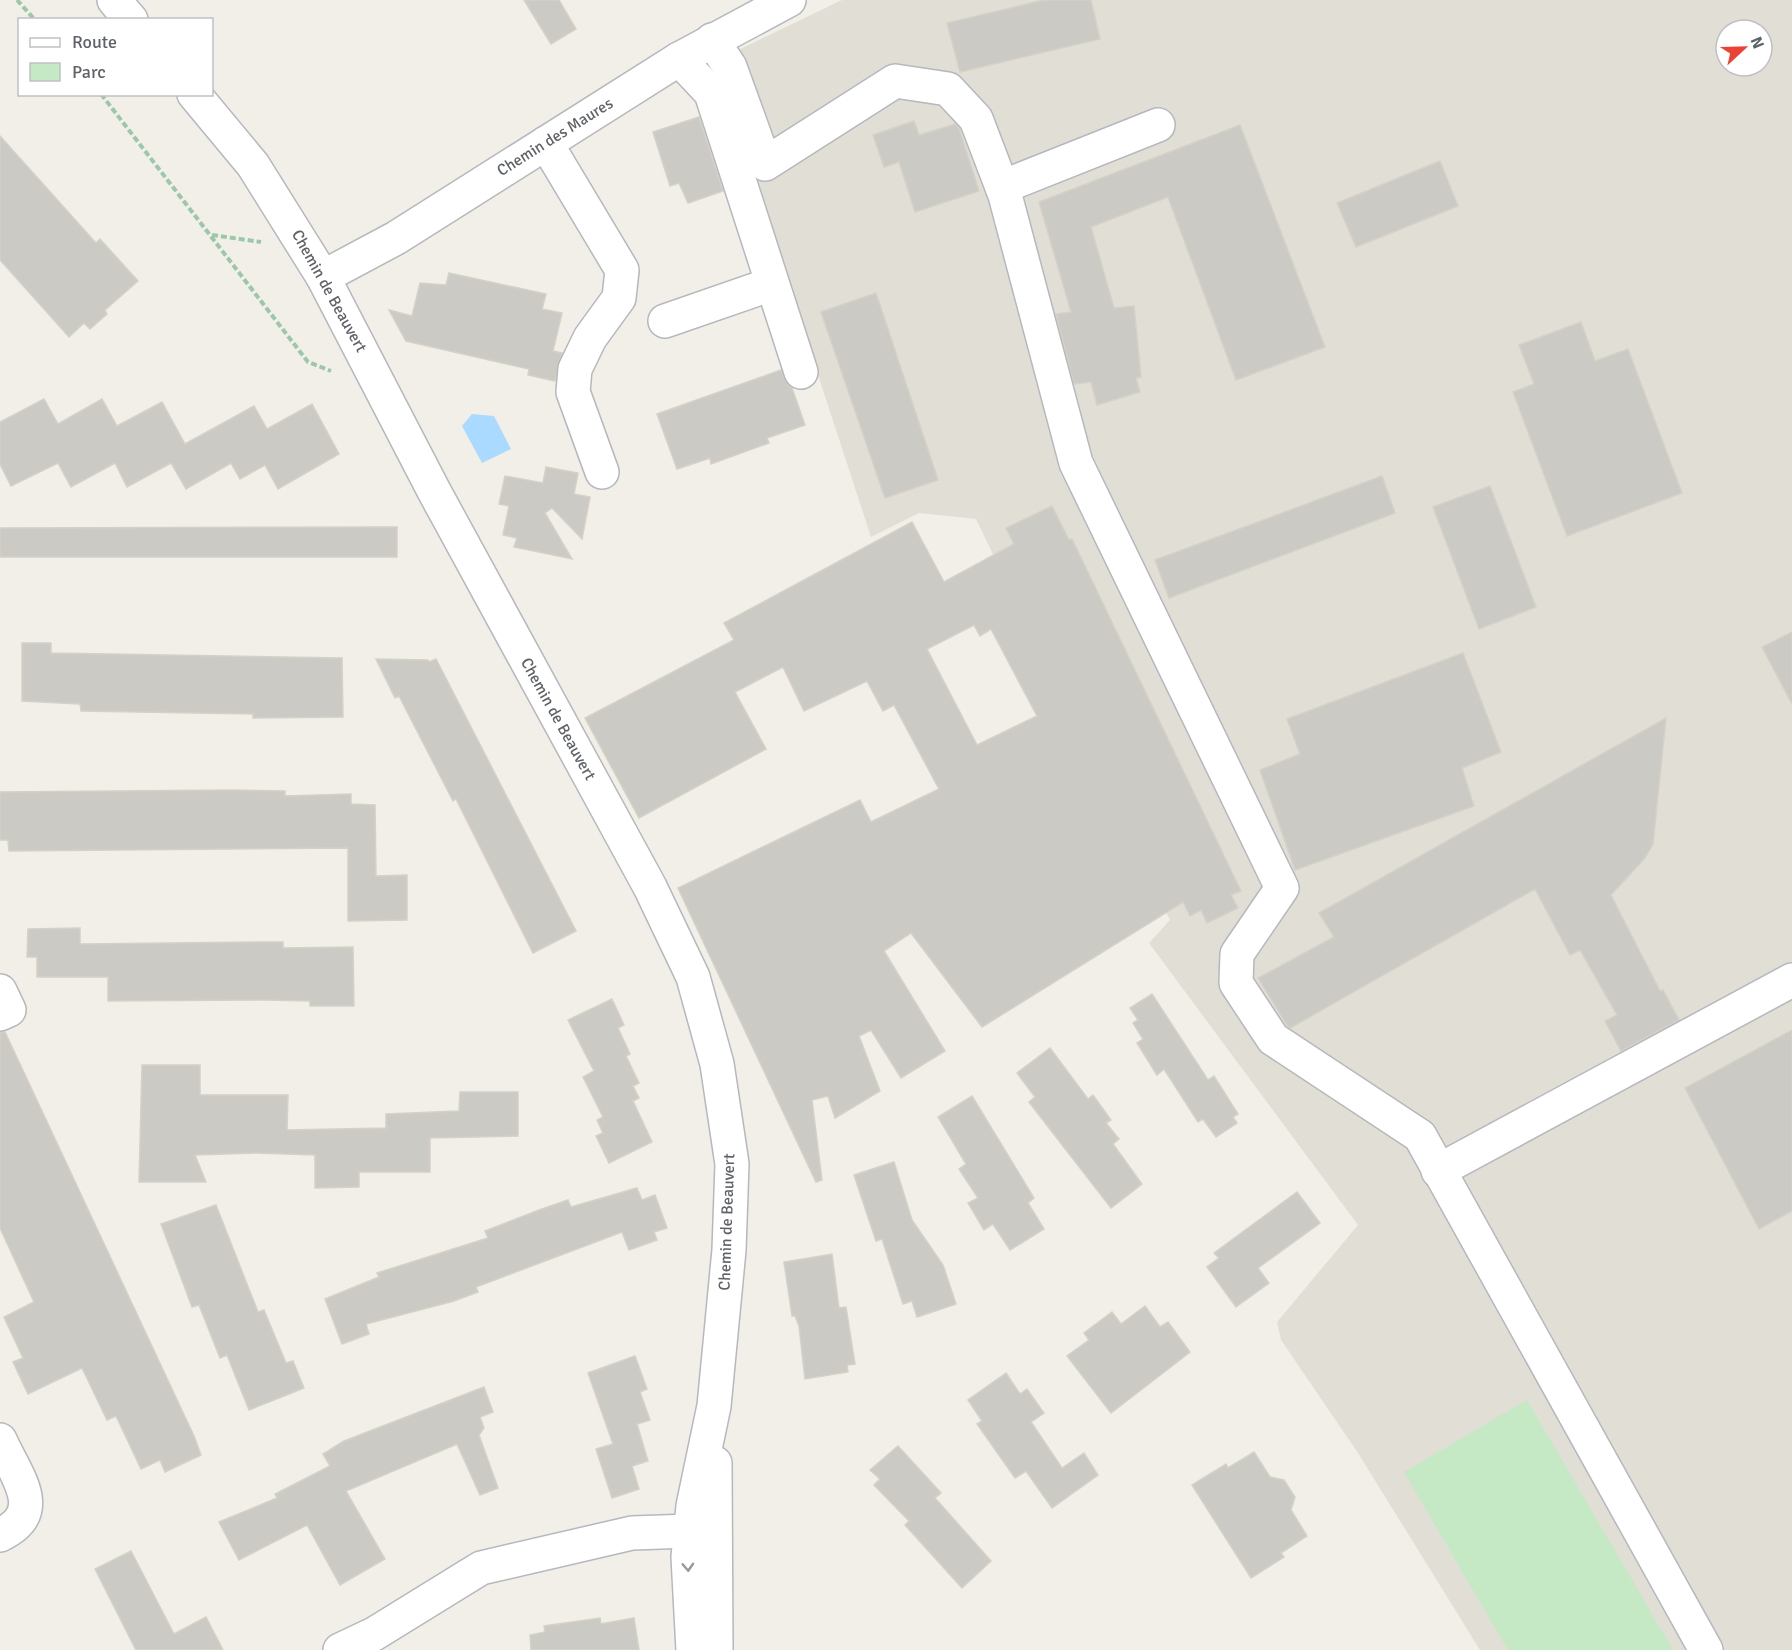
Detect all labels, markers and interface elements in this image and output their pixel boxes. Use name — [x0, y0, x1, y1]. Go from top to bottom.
legend — [18, 18, 213, 96]
north arrow — [1714, 18, 1774, 78]
text: Route — [72, 31, 117, 53]
text: N — [1746, 34, 1768, 52]
text: Parc — [72, 61, 106, 83]
street label: Chemin des Maures — [493, 93, 617, 181]
street label: Chemin de Beauvert — [287, 226, 371, 356]
street label: Chemin de Beauvert — [516, 654, 600, 784]
street label: Chemin de Beauvert — [715, 1153, 739, 1291]
one-way arrow — [682, 1562, 695, 1571]

